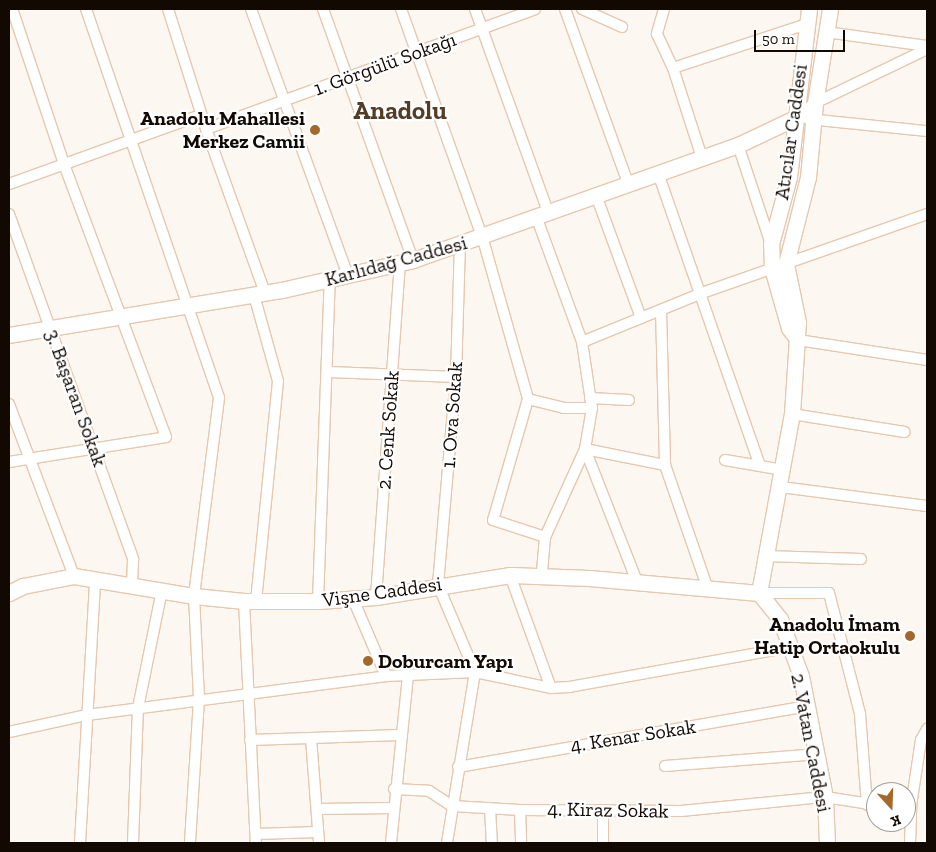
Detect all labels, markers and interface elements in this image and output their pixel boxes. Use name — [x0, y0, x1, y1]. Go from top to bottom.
scale bar — [756, 20, 847, 52]
street label: 1. Görgülü Sokağı — [311, 27, 459, 101]
text: 50 m — [762, 30, 795, 48]
street label: Atıcılar Caddesi — [770, 63, 812, 201]
district label: Anadolu — [353, 95, 447, 125]
place label: Anadolu Mahallesi Merkez Camii — [140, 106, 305, 153]
marker: Anadolu Mahallesi Merkez Camii — [309, 124, 321, 136]
street label: Karlıdağ Caddesi — [322, 230, 470, 292]
street label: 3. Başaran Sokak — [40, 326, 112, 470]
street label: 1. Ova Sokak — [436, 361, 468, 469]
street label: 2. Cenk Sokak — [372, 370, 404, 490]
street label: Vişne Caddesi — [321, 572, 443, 612]
place label: Anadolu İmam Hatip Ortaokulu — [754, 612, 900, 659]
marker: Anadolu İmam Hatip Ortaokulu — [904, 630, 916, 642]
place label: Doburcam Yapı — [378, 649, 514, 673]
marker: Doburcam Yapı — [362, 655, 374, 667]
street label: 2. Vatan Caddesi — [786, 671, 836, 815]
street label: 4. Kenar Sokak — [568, 714, 698, 758]
north arrow — [866, 782, 916, 832]
street label: 4. Kiraz Sokak — [547, 797, 669, 823]
text: K — [889, 811, 903, 830]

